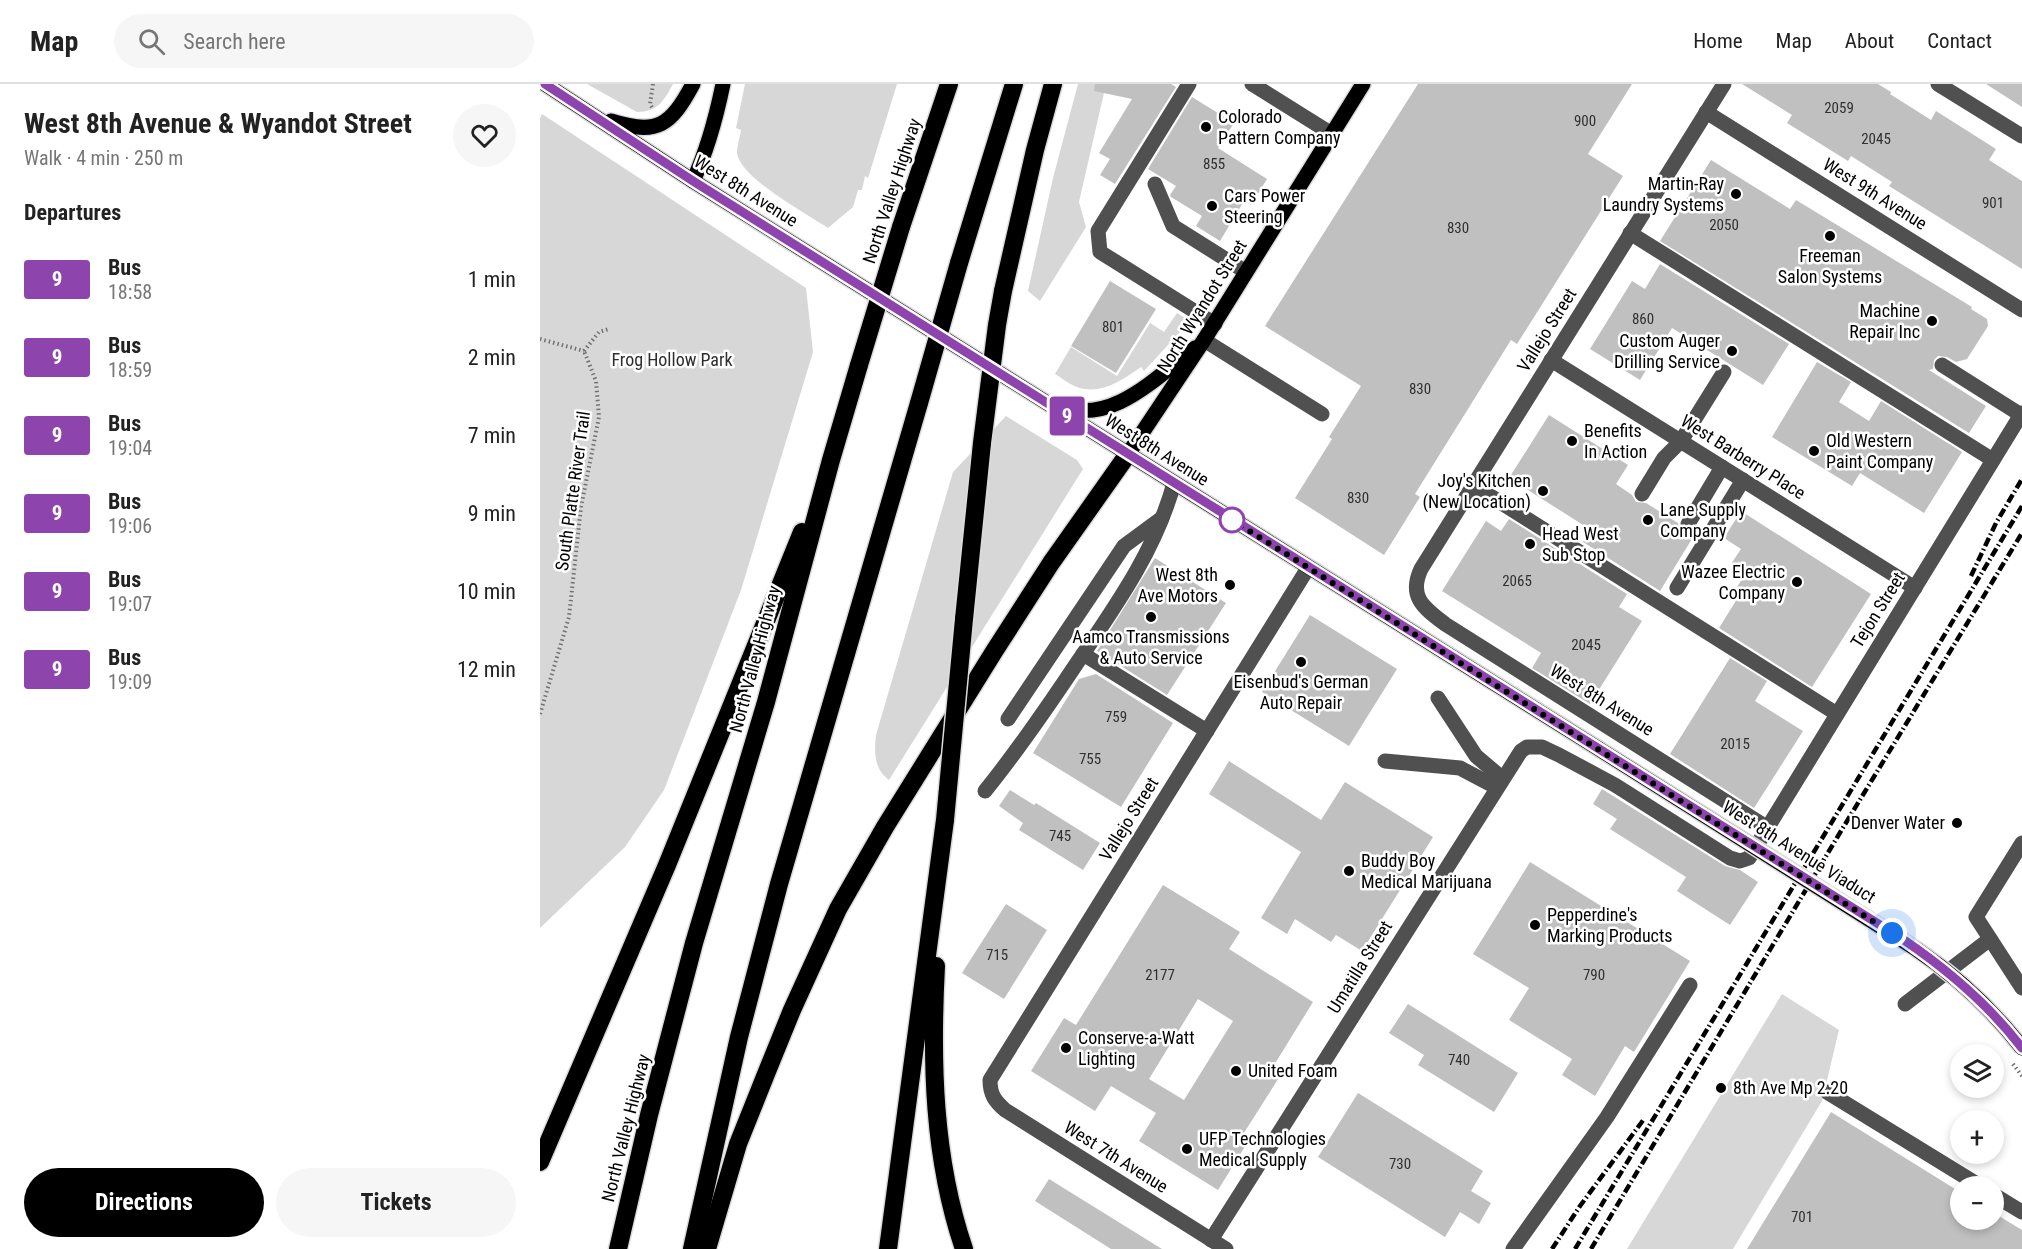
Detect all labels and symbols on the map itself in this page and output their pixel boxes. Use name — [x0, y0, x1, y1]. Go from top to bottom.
house number: 2059 — [1824, 99, 1854, 117]
place label: Colorado Pattern Company — [1218, 106, 1341, 148]
house number: 900 — [1574, 112, 1596, 130]
street label: North Valley Highway — [858, 115, 925, 266]
marker: Colorado Pattern Company — [1199, 120, 1213, 134]
house number: 2045 — [1861, 130, 1891, 148]
street label: West 8th Avenue — [690, 150, 802, 231]
street label: West 9th Avenue — [1819, 153, 1931, 234]
house number: 855 — [1203, 155, 1225, 173]
place label: Martin-Ray Laundry Systems — [1603, 173, 1724, 215]
place label: Cars Power Steering — [1224, 185, 1306, 227]
marker: Martin-Ray Laundry Systems — [1729, 187, 1743, 201]
house number: 901 — [1982, 194, 2004, 212]
marker: Cars Power Steering — [1205, 199, 1219, 213]
house number: 2050 — [1709, 216, 1739, 234]
house number: 830 — [1447, 219, 1469, 237]
marker: Freeman Salon Systems — [1823, 229, 1837, 243]
street label: North Wyandot Street — [1152, 236, 1251, 376]
place label: Freeman Salon Systems — [1778, 245, 1882, 287]
street label: Vallejo Street — [1513, 284, 1580, 375]
place label: Machine Repair Inc — [1849, 300, 1920, 342]
house number: 860 — [1632, 310, 1654, 328]
marker: Machine Repair Inc — [1925, 314, 1939, 328]
house number: 801 — [1102, 318, 1124, 336]
place label: Custom Auger Drilling Service — [1614, 330, 1721, 372]
marker: Custom Auger Drilling Service — [1725, 344, 1739, 358]
park label: Frog Hollow Park — [611, 349, 733, 370]
house number: 830 — [1409, 380, 1431, 398]
line badge: 9 — [1048, 396, 1086, 436]
street label: West 8th Avenue — [1101, 409, 1213, 490]
street label: South Platte River Trail — [551, 410, 594, 572]
street label: West Barberry Place — [1677, 410, 1809, 503]
place label: Benefits In Action — [1584, 420, 1647, 462]
place label: Old Western Paint Company — [1826, 430, 1934, 472]
marker: Benefits In Action — [1565, 434, 1579, 448]
marker: Old Western Paint Company — [1807, 444, 1821, 458]
place label: Joy's Kitchen (New Location) — [1422, 470, 1531, 513]
marker: Joy's Kitchen (New Location) — [1536, 484, 1550, 498]
house number: 830 — [1347, 489, 1369, 507]
place label: Lane Supply Company — [1660, 499, 1746, 541]
unlabelled marker — [1219, 507, 1245, 533]
marker: Lane Supply Company — [1641, 513, 1655, 527]
place label: Head West Sub Stop — [1542, 523, 1619, 565]
marker: Head West Sub Stop — [1523, 537, 1537, 551]
place label: Wazee Electric Company — [1681, 561, 1785, 603]
place label: West 8th Ave Motors — [1137, 564, 1218, 606]
street label: Tejon Street — [1846, 568, 1909, 651]
house number: 2065 — [1502, 572, 1532, 590]
marker: Wazee Electric Company — [1790, 575, 1804, 589]
marker: West 8th Ave Motors — [1223, 578, 1237, 592]
street label: North Valley Highway — [725, 583, 784, 735]
marker: Aamco Transmissions & Auto Service — [1144, 610, 1158, 624]
place label: Aamco Transmissions & Auto Service — [1072, 626, 1230, 668]
house number: 2045 — [1571, 636, 1601, 654]
marker: Eisenbud's German Auto Repair — [1294, 655, 1308, 669]
street label: West 8th Avenue — [1546, 659, 1658, 740]
place label: Eisenbud's German Auto Repair — [1233, 671, 1369, 713]
house number: 759 — [1105, 708, 1127, 726]
house number: 2015 — [1720, 735, 1750, 753]
house number: 755 — [1079, 750, 1101, 768]
street label: Vallejo Street — [1095, 773, 1162, 864]
street label: West 8th Avenue Viaduct — [1719, 796, 1880, 907]
place label: Denver Water — [1851, 812, 1946, 833]
marker: Denver Water — [1950, 816, 1964, 830]
house number: 745 — [1049, 827, 1071, 845]
place label: Buddy Boy Medical Marijuana — [1361, 850, 1492, 892]
marker: Buddy Boy Medical Marijuana — [1342, 864, 1356, 878]
place label: Pepperdine's Marking Products — [1547, 904, 1672, 946]
street label: Umatilla Street — [1323, 917, 1396, 1017]
marker: Pepperdine's Marking Products — [1528, 918, 1542, 932]
your location — [1877, 918, 1907, 948]
house number: 715 — [986, 946, 1008, 964]
house number: 2177 — [1145, 966, 1175, 984]
house number: 790 — [1583, 966, 1605, 984]
place label: Conserve-a-Watt Lighting — [1078, 1027, 1195, 1069]
marker: Conserve-a-Watt Lighting — [1059, 1041, 1073, 1055]
street label: North Valley Highway — [597, 1051, 654, 1204]
house number: 740 — [1448, 1051, 1470, 1069]
place label: United Foam — [1248, 1060, 1337, 1081]
marker: United Foam — [1229, 1064, 1243, 1078]
place label: 8th Ave Mp 2.20 — [1733, 1077, 1848, 1098]
marker: 8th Ave Mp 2.20 — [1714, 1081, 1728, 1095]
street label: West 7th Avenue — [1060, 1116, 1172, 1197]
place label: UFP Technologies Medical Supply — [1199, 1128, 1326, 1170]
marker: UFP Technologies Medical Supply — [1180, 1142, 1194, 1156]
house number: 730 — [1389, 1155, 1411, 1173]
house number: 701 — [1791, 1208, 1813, 1226]

